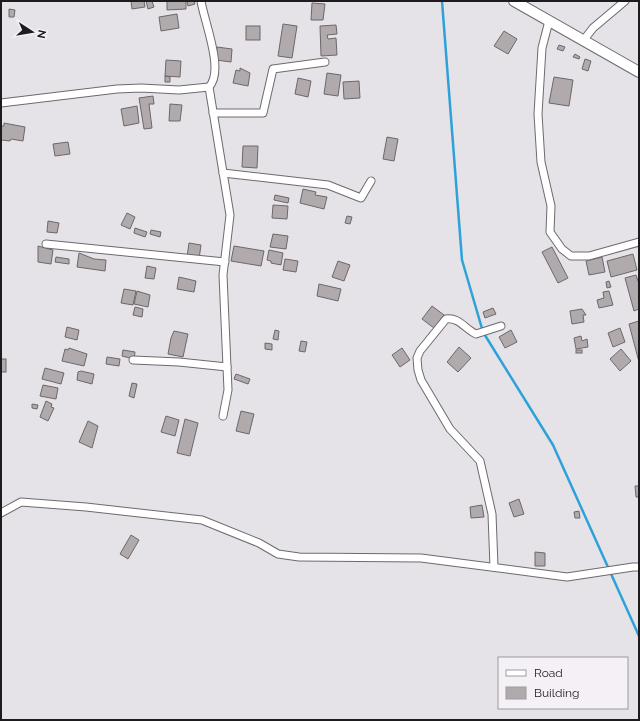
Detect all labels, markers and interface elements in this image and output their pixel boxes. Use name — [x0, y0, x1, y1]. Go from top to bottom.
north arrow — [12, 12, 52, 52]
text: N — [34, 29, 49, 39]
legend — [498, 657, 628, 709]
text: Road — [534, 666, 563, 680]
text: Building — [534, 686, 580, 700]

